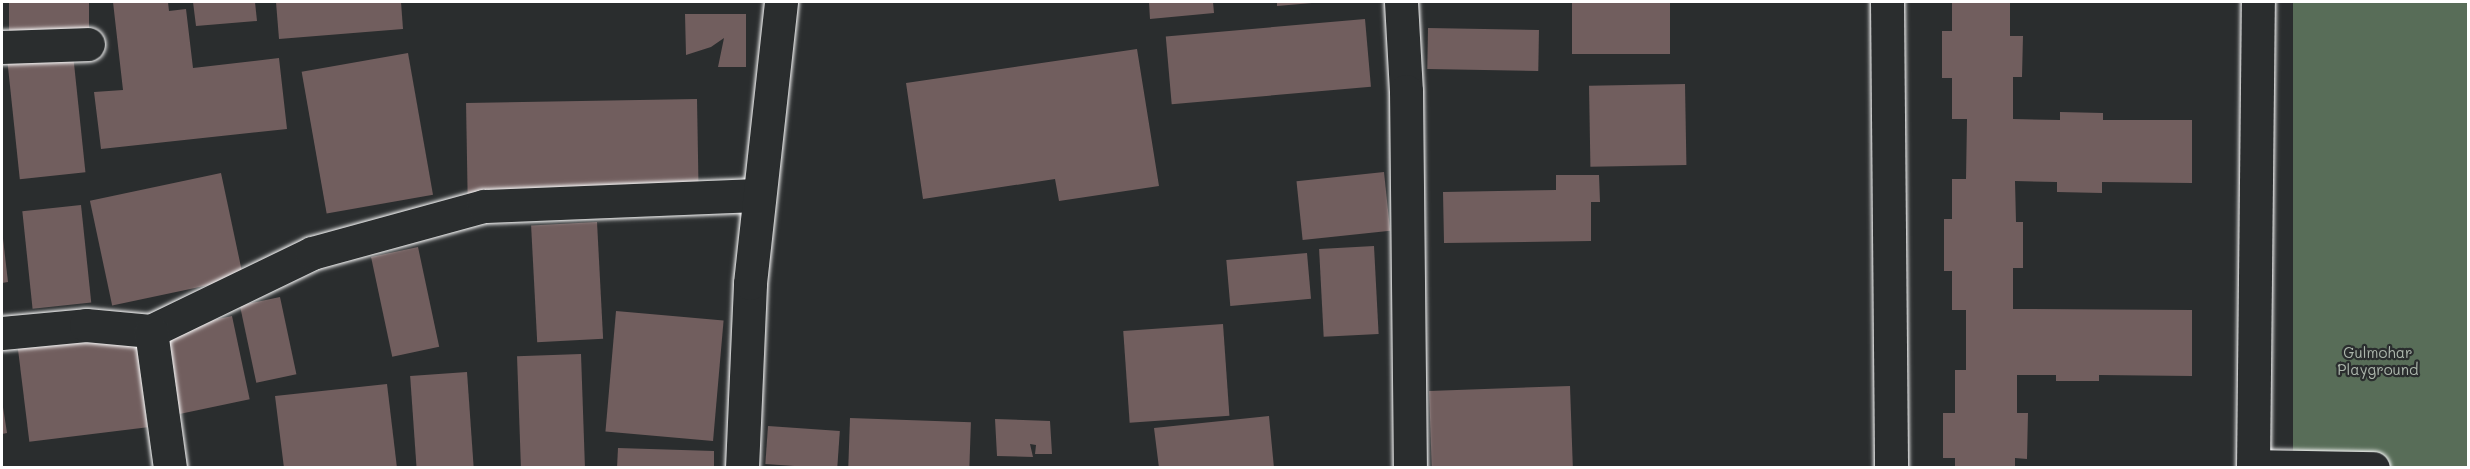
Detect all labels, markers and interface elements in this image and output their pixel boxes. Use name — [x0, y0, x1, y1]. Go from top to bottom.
park label: Gulmohar Playground — [2337, 343, 2419, 378]

